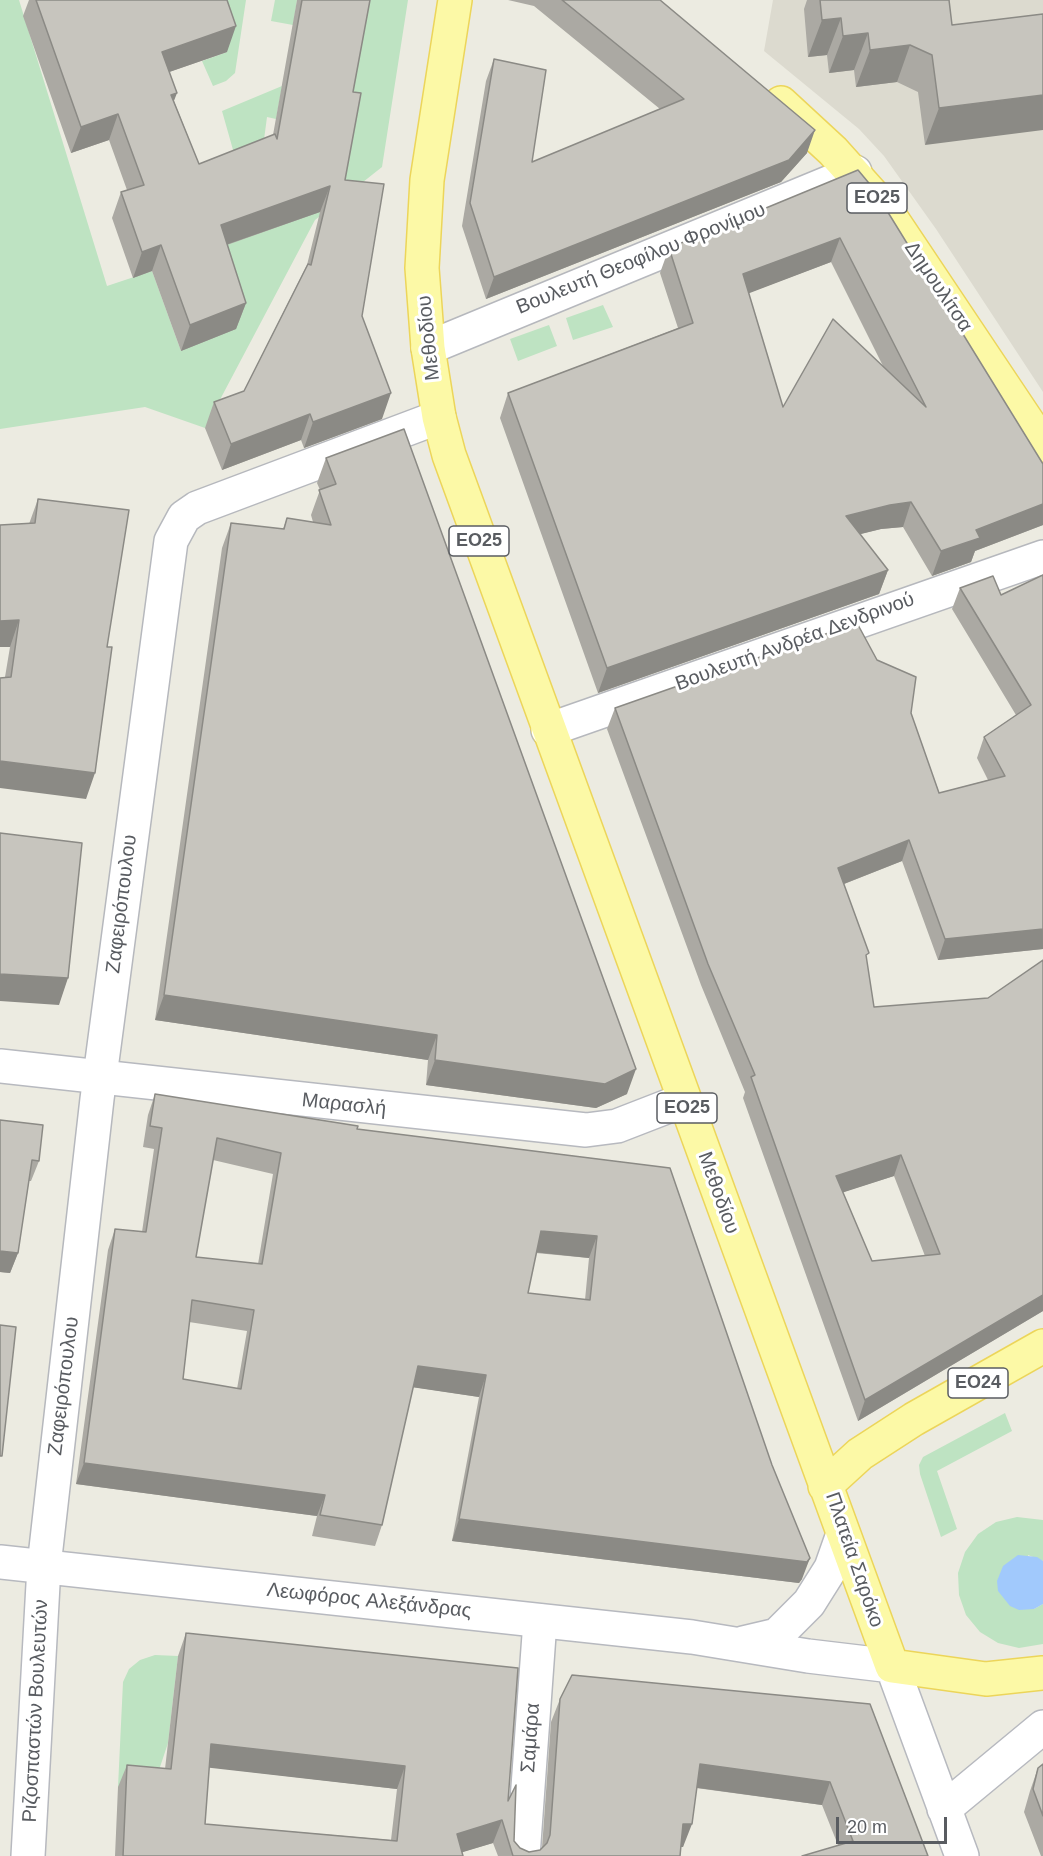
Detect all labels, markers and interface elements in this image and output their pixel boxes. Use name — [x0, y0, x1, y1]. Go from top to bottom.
road number: ΕΟ25 — [847, 183, 907, 213]
street label: Βουλευτή Θεοφίλου Φρονίμου — [513, 198, 769, 320]
street label: Δημουλίτσα — [899, 237, 977, 337]
street label: Μεθοδίου — [413, 294, 445, 382]
road number: ΕΟ25 — [449, 526, 509, 556]
street label: Βουλευτή Ανδρέα Δενδρινού — [672, 588, 918, 696]
street label: Ζαφειρόπουλου — [102, 833, 142, 975]
street label: Μαρασλή — [301, 1089, 387, 1121]
road number: ΕΟ25 — [657, 1093, 717, 1123]
street label: Μεθοδίου — [692, 1149, 744, 1237]
street label: Ζαφειρόπουλου — [44, 1315, 84, 1457]
road number: ΕΟ24 — [948, 1368, 1008, 1398]
street label: Πλατεία Σαρόκο — [820, 1489, 888, 1631]
street label: Λεωφόρος Αλεξάνδρας — [265, 1578, 473, 1624]
street label: Ριζοσπαστών Βουλευτών — [18, 1599, 54, 1823]
street label: Σαμάρα — [517, 1702, 545, 1774]
scale bar — [839, 1805, 950, 1843]
text: 20 m — [847, 1817, 887, 1837]

